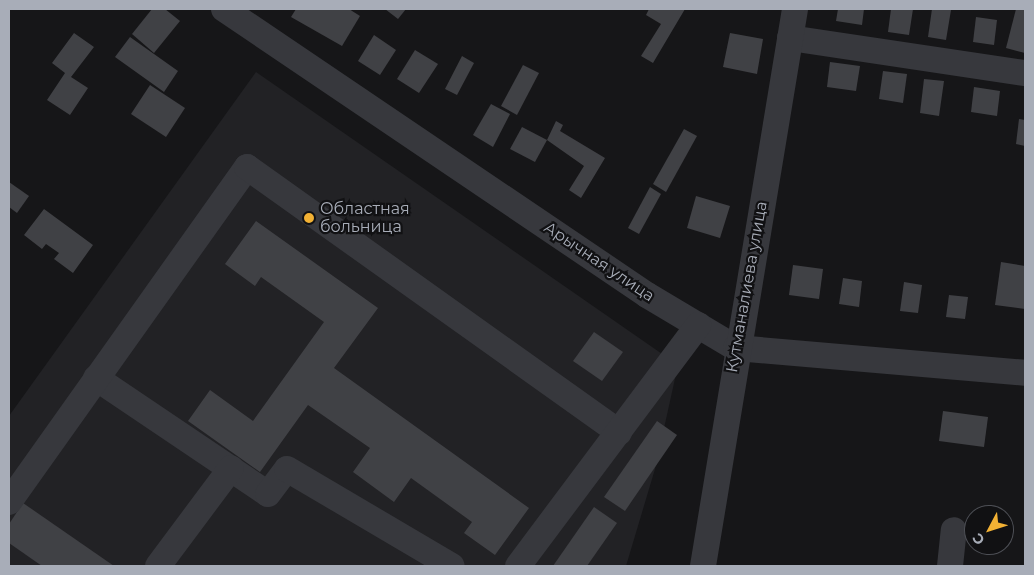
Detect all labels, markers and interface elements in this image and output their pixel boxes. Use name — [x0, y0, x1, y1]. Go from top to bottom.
place label: Областная больница — [320, 199, 410, 237]
street label: Кутманалиева улица — [722, 200, 772, 374]
marker: Областная больница — [302, 211, 316, 225]
street label: Арычная улица — [540, 218, 658, 306]
north arrow — [964, 505, 1014, 555]
text: С — [968, 529, 988, 549]

